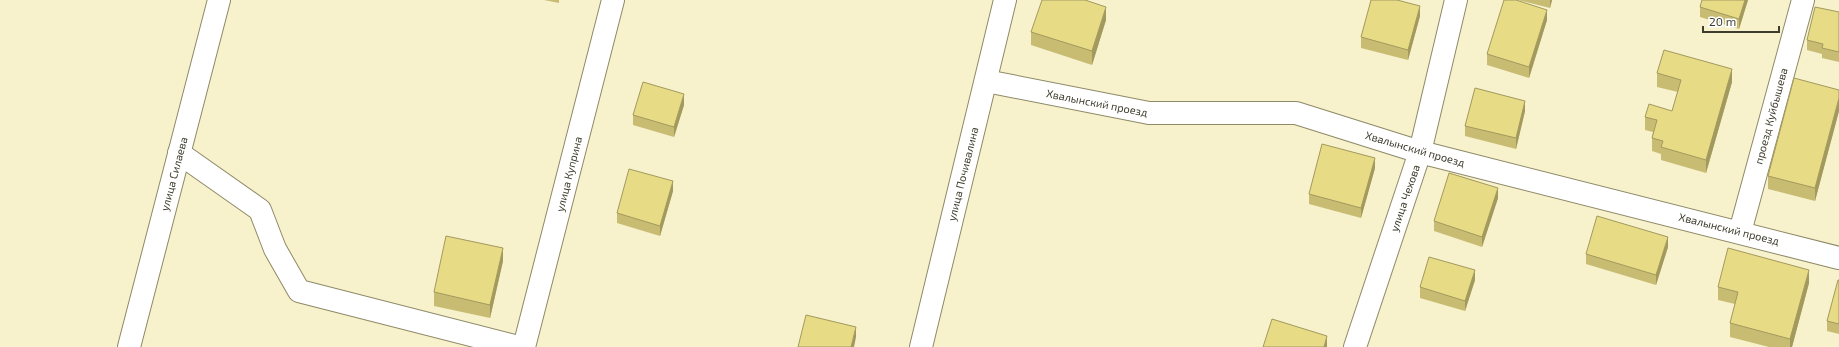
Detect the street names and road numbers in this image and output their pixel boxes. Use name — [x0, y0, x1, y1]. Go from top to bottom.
street label: проезд Куйбышева — [1751, 66, 1791, 166]
street label: Хвалынский проезд — [1045, 86, 1149, 119]
street label: улица Почивалина — [945, 126, 981, 222]
street label: Хвалынский проезд — [1364, 128, 1467, 169]
street label: улица Силаева — [157, 135, 191, 213]
street label: улица Куприна — [553, 135, 585, 213]
street label: улица Чехова — [1387, 163, 1423, 233]
street label: Хвалынский проезд — [1678, 210, 1781, 247]

